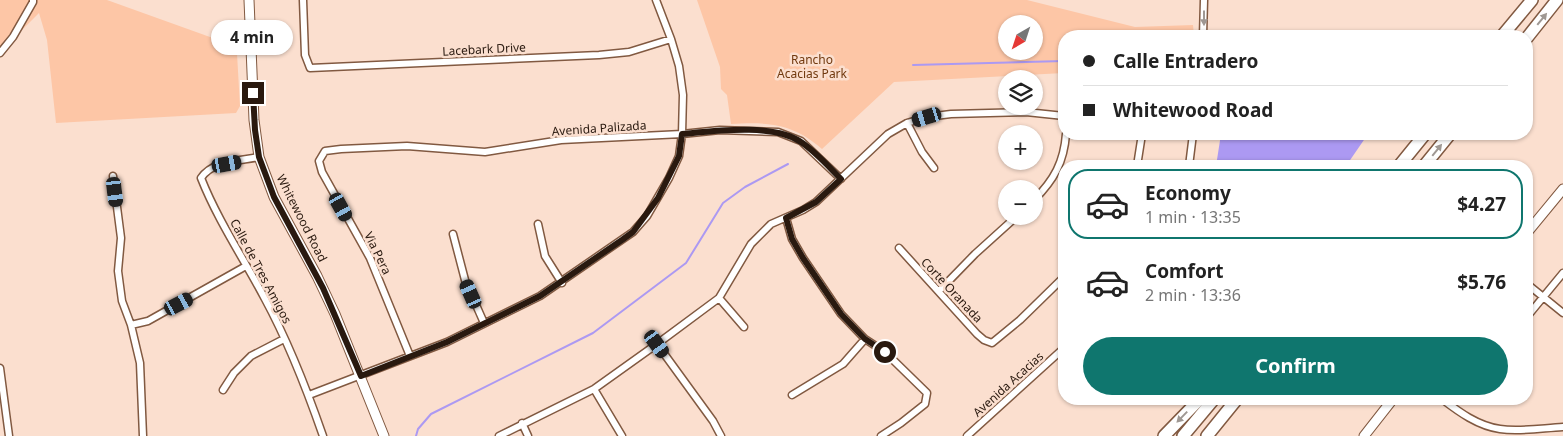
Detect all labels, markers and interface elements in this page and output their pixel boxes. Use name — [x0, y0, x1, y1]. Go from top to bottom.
one-way arrow — [1200, 10, 1208, 26]
one-way arrow — [1536, 13, 1547, 26]
north arrow — [998, 15, 1042, 60]
map controls — [998, 15, 1043, 225]
callout: 4 min — [212, 21, 294, 56]
text: 4 min — [230, 26, 274, 48]
street label: Lacebark Drive — [442, 38, 527, 60]
text: Calle Entradero — [1113, 48, 1258, 74]
park label: Rancho Acacias Park — [777, 51, 848, 82]
button: layers — [998, 70, 1043, 115]
route end — [242, 82, 264, 104]
text: Whitewood Road — [1113, 97, 1273, 123]
car — [910, 105, 943, 129]
street label: Avenida Palizada — [551, 116, 647, 140]
button: + — [998, 125, 1043, 170]
one-way arrow — [1432, 144, 1443, 157]
car — [210, 154, 243, 174]
street label: Whitewood Road — [273, 171, 331, 265]
car — [105, 176, 124, 208]
button: − — [998, 180, 1043, 225]
text: Economy — [1145, 180, 1231, 206]
icon: car — [1085, 182, 1130, 227]
car — [327, 190, 354, 224]
text: $4.27 — [1457, 191, 1506, 217]
text: 1 min · 13:35 — [1145, 206, 1241, 228]
street label: Calle de Tres Amigos — [226, 216, 296, 327]
street label: Via Pera — [360, 229, 396, 277]
street label: Corte Oranada — [917, 254, 987, 326]
text: Comfort — [1145, 258, 1224, 284]
icon: car — [1085, 260, 1130, 305]
text: $5.76 — [1457, 269, 1506, 295]
car — [458, 277, 483, 311]
text: 2 min · 13:36 — [1145, 284, 1241, 306]
car — [162, 290, 195, 318]
car — [642, 327, 671, 361]
button: Confirm — [1083, 337, 1508, 395]
route start — [874, 341, 896, 363]
street label: Avenida Acacias — [969, 347, 1047, 420]
one-way arrow — [1176, 411, 1188, 423]

